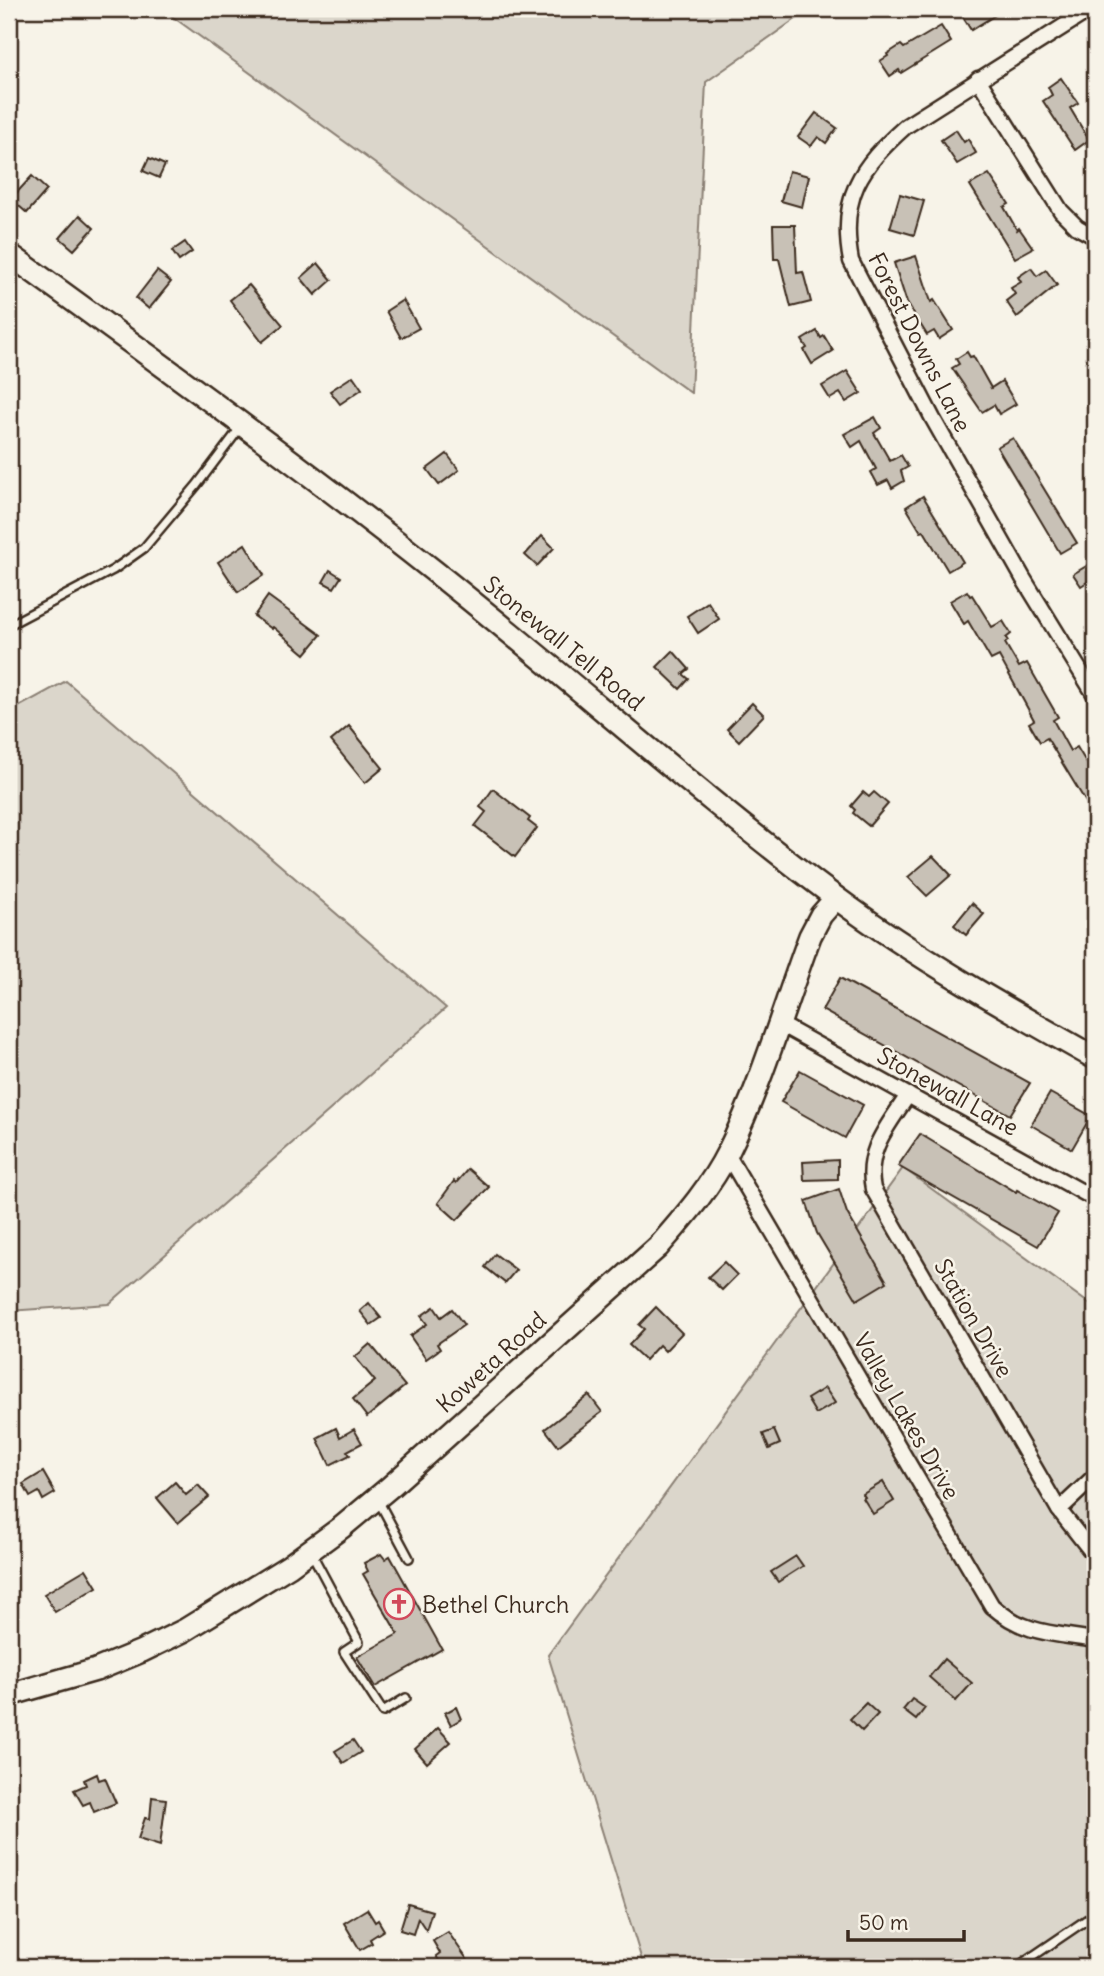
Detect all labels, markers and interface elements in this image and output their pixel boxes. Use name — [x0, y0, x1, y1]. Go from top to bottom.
street label: Forest Downs Lane — [862, 247, 978, 437]
street label: Stonewall Tell Road — [478, 569, 650, 717]
street label: Stonewall Lane — [872, 1040, 1024, 1142]
street label: Station Drive — [928, 1253, 1020, 1383]
street label: Koweta Road — [430, 1305, 552, 1419]
street label: Valley Lakes Drive — [848, 1328, 966, 1504]
church icon: Bethel Church — [382, 1587, 416, 1621]
place label: Bethel Church — [422, 1590, 569, 1619]
scale bar — [848, 1899, 964, 1943]
text: 50 m — [859, 1909, 908, 1936]

